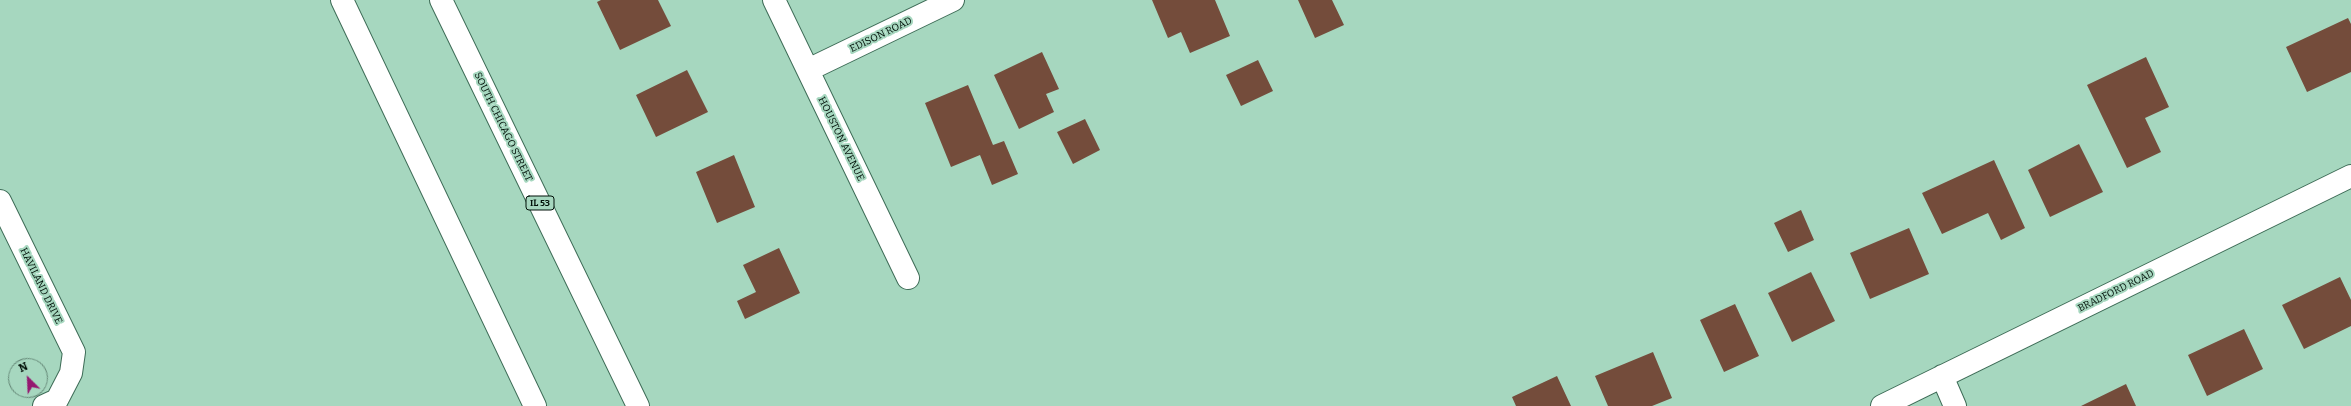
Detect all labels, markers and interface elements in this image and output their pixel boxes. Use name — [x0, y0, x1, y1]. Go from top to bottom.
street label: EDISON ROAD — [848, 15, 914, 55]
street label: SOUTH CHICAGO STREET — [471, 70, 535, 184]
street label: HOUSTON AVENUE — [815, 95, 867, 183]
road number: IL 53 — [526, 196, 554, 210]
street label: HAVILAND DRIVE — [17, 246, 65, 326]
street label: BRADFORD ROAD — [2076, 267, 2156, 315]
north arrow — [8, 358, 48, 398]
text: N — [17, 360, 30, 375]

